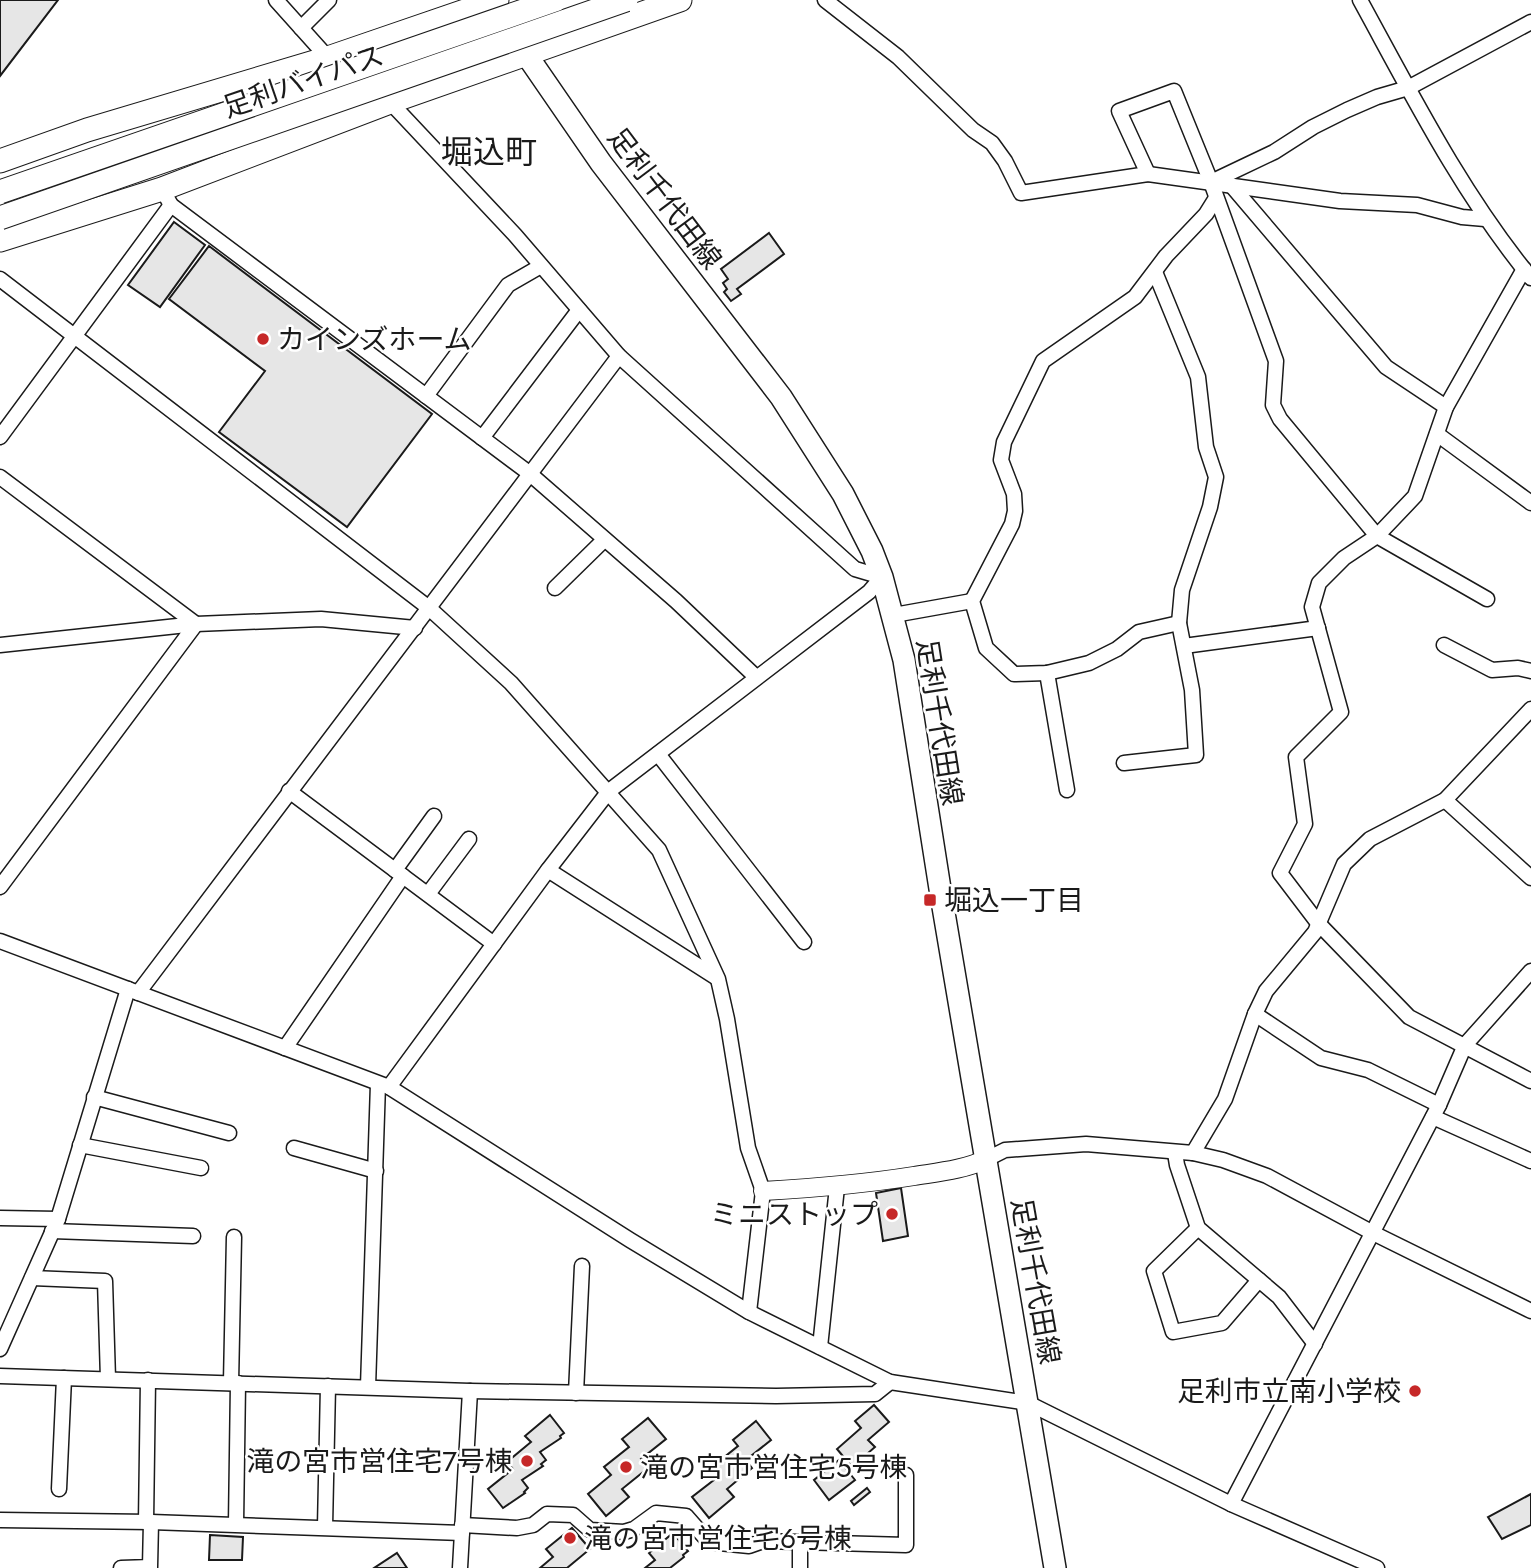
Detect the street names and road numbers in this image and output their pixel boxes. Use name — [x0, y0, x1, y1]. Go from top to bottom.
street label: 足利バイパス — [217, 35, 389, 128]
street label: 足利千代田線 — [598, 119, 732, 278]
street label: 足利千代田線 — [906, 636, 973, 808]
street label: 足利千代田線 — [1001, 1195, 1070, 1367]

